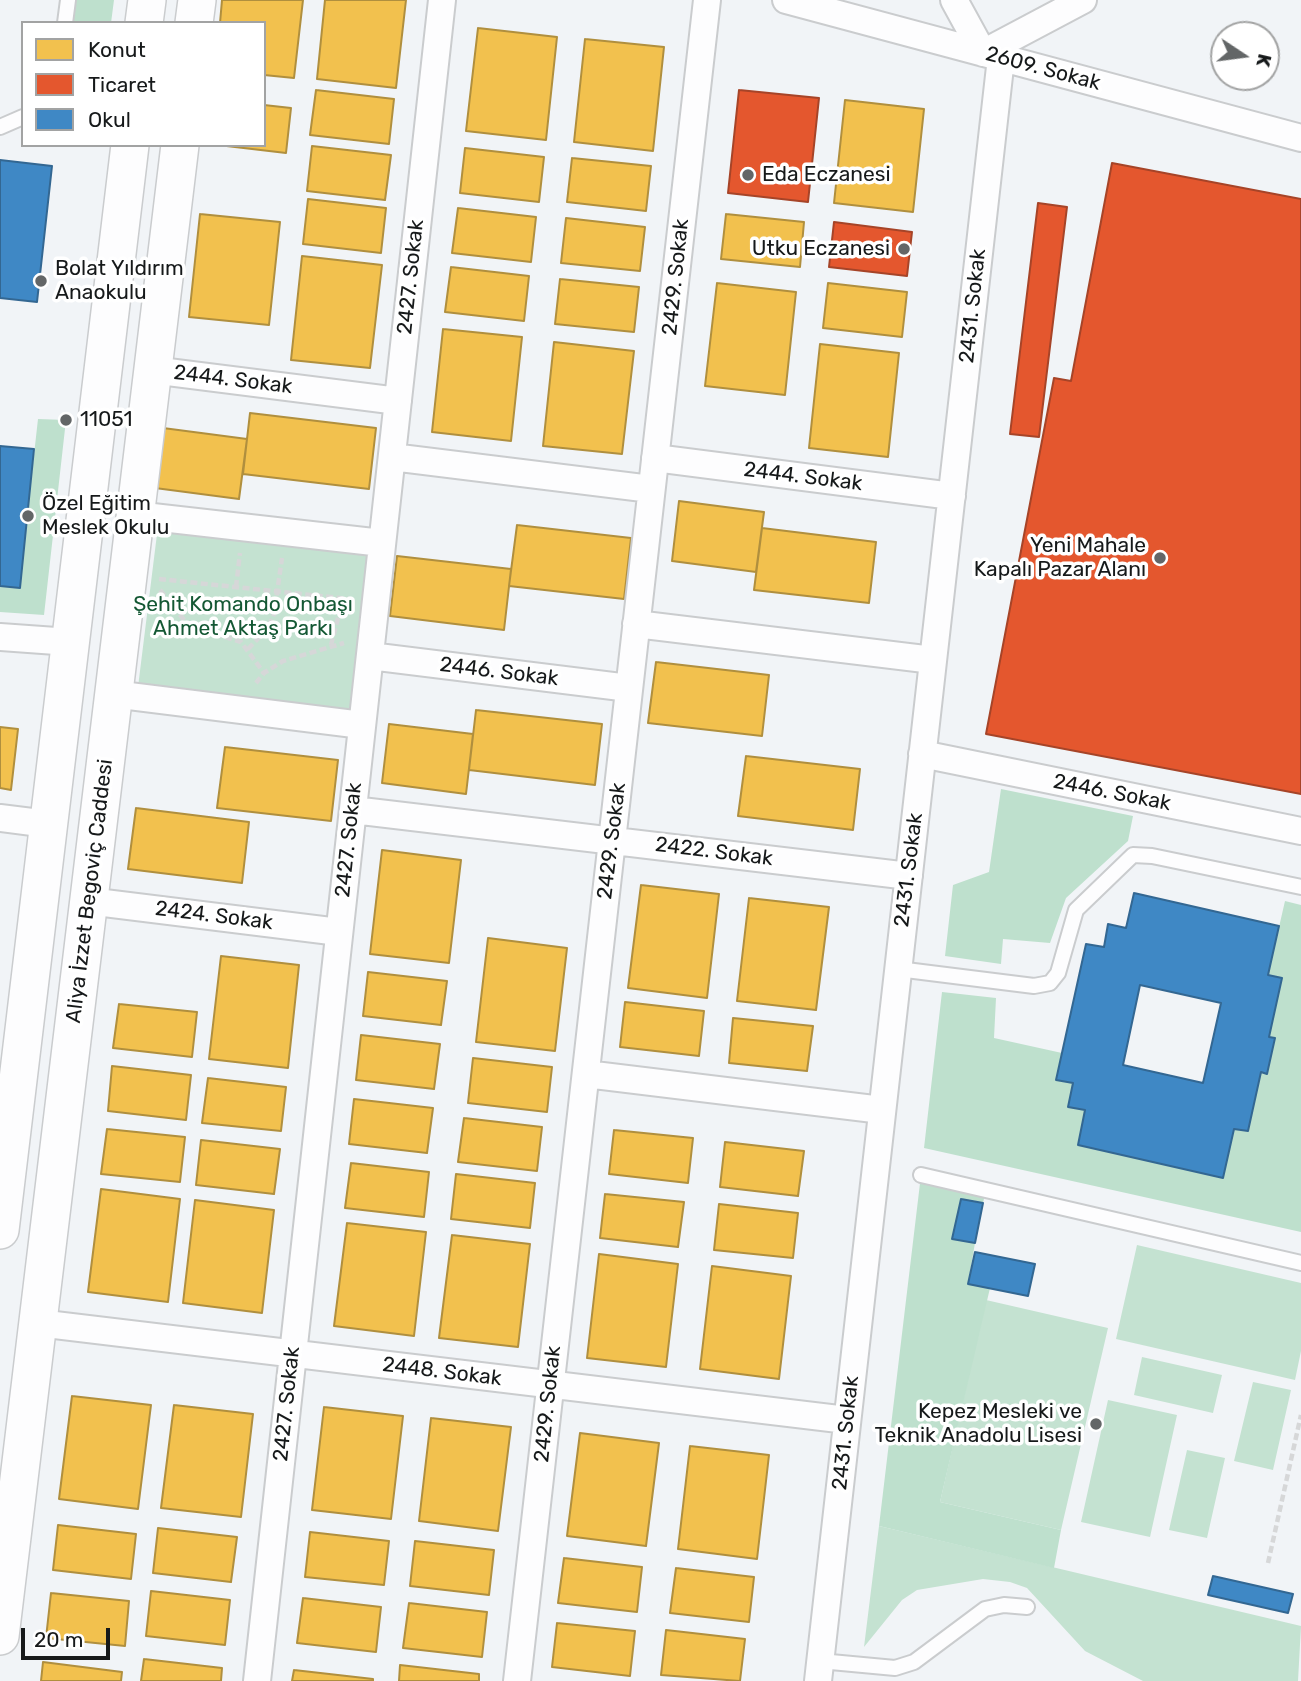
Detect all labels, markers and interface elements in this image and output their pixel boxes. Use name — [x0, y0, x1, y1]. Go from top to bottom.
legend — [21, 21, 266, 147]
north arrow — [1210, 21, 1280, 91]
text: Konut — [88, 37, 146, 62]
street label: 2609. Sokak — [983, 42, 1103, 96]
text: K — [1251, 52, 1277, 69]
text: Ticaret — [88, 72, 156, 97]
text: Okul — [88, 107, 131, 132]
place label: Eda Eczanesi — [762, 162, 891, 188]
marker: Eda Eczanesi — [740, 167, 756, 183]
street label: 2429. Sokak — [657, 217, 695, 337]
street label: 2427. Sokak — [392, 218, 430, 336]
place label: Utku Eczanesi — [752, 236, 890, 262]
marker: Utku Eczanesi — [896, 241, 912, 257]
street label: 2431. Sokak — [954, 248, 992, 364]
place label: Bolat Yıldırım Anaokulu — [55, 256, 184, 306]
marker: Bolat Yıldırım Anaokulu — [33, 273, 49, 289]
street label: 2444. Sokak — [172, 360, 294, 400]
place label: 11051 — [80, 407, 132, 433]
marker: 11051 — [58, 412, 74, 428]
street label: 2444. Sokak — [742, 457, 864, 497]
place label: Özel Eğitim Meslek Okulu — [42, 491, 169, 541]
marker: Özel Eğitim Meslek Okulu — [20, 508, 36, 524]
place label: Yeni Mahale Kapalı Pazar Alanı — [974, 533, 1146, 583]
marker: Yeni Mahale Kapalı Pazar Alanı — [1152, 550, 1168, 566]
park label: Şehit Komando Onbaşı Ahmet Aktaş Parkı — [133, 592, 353, 642]
street label: 2446. Sokak — [438, 652, 560, 692]
street label: Aliya İzzet Begoviç Caddesi — [61, 758, 119, 1024]
street label: 2446. Sokak — [1051, 769, 1173, 817]
street label: 2427. Sokak — [330, 781, 368, 899]
street label: 2429. Sokak — [592, 781, 632, 901]
street label: 2431. Sokak — [889, 811, 929, 929]
street label: 2422. Sokak — [654, 832, 774, 872]
street label: 2424. Sokak — [154, 896, 274, 936]
street label: 2429. Sokak — [529, 1344, 567, 1464]
street label: 2427. Sokak — [268, 1345, 306, 1463]
street label: 2448. Sokak — [381, 1352, 503, 1392]
street label: 2431. Sokak — [827, 1375, 865, 1491]
place label: Kepez Mesleki ve Teknik Anadolu Lisesi — [874, 1399, 1082, 1449]
marker: Kepez Mesleki ve Teknik Anadolu Lisesi — [1088, 1416, 1104, 1432]
scale bar — [24, 1614, 114, 1658]
text: 20 m — [34, 1627, 83, 1652]

